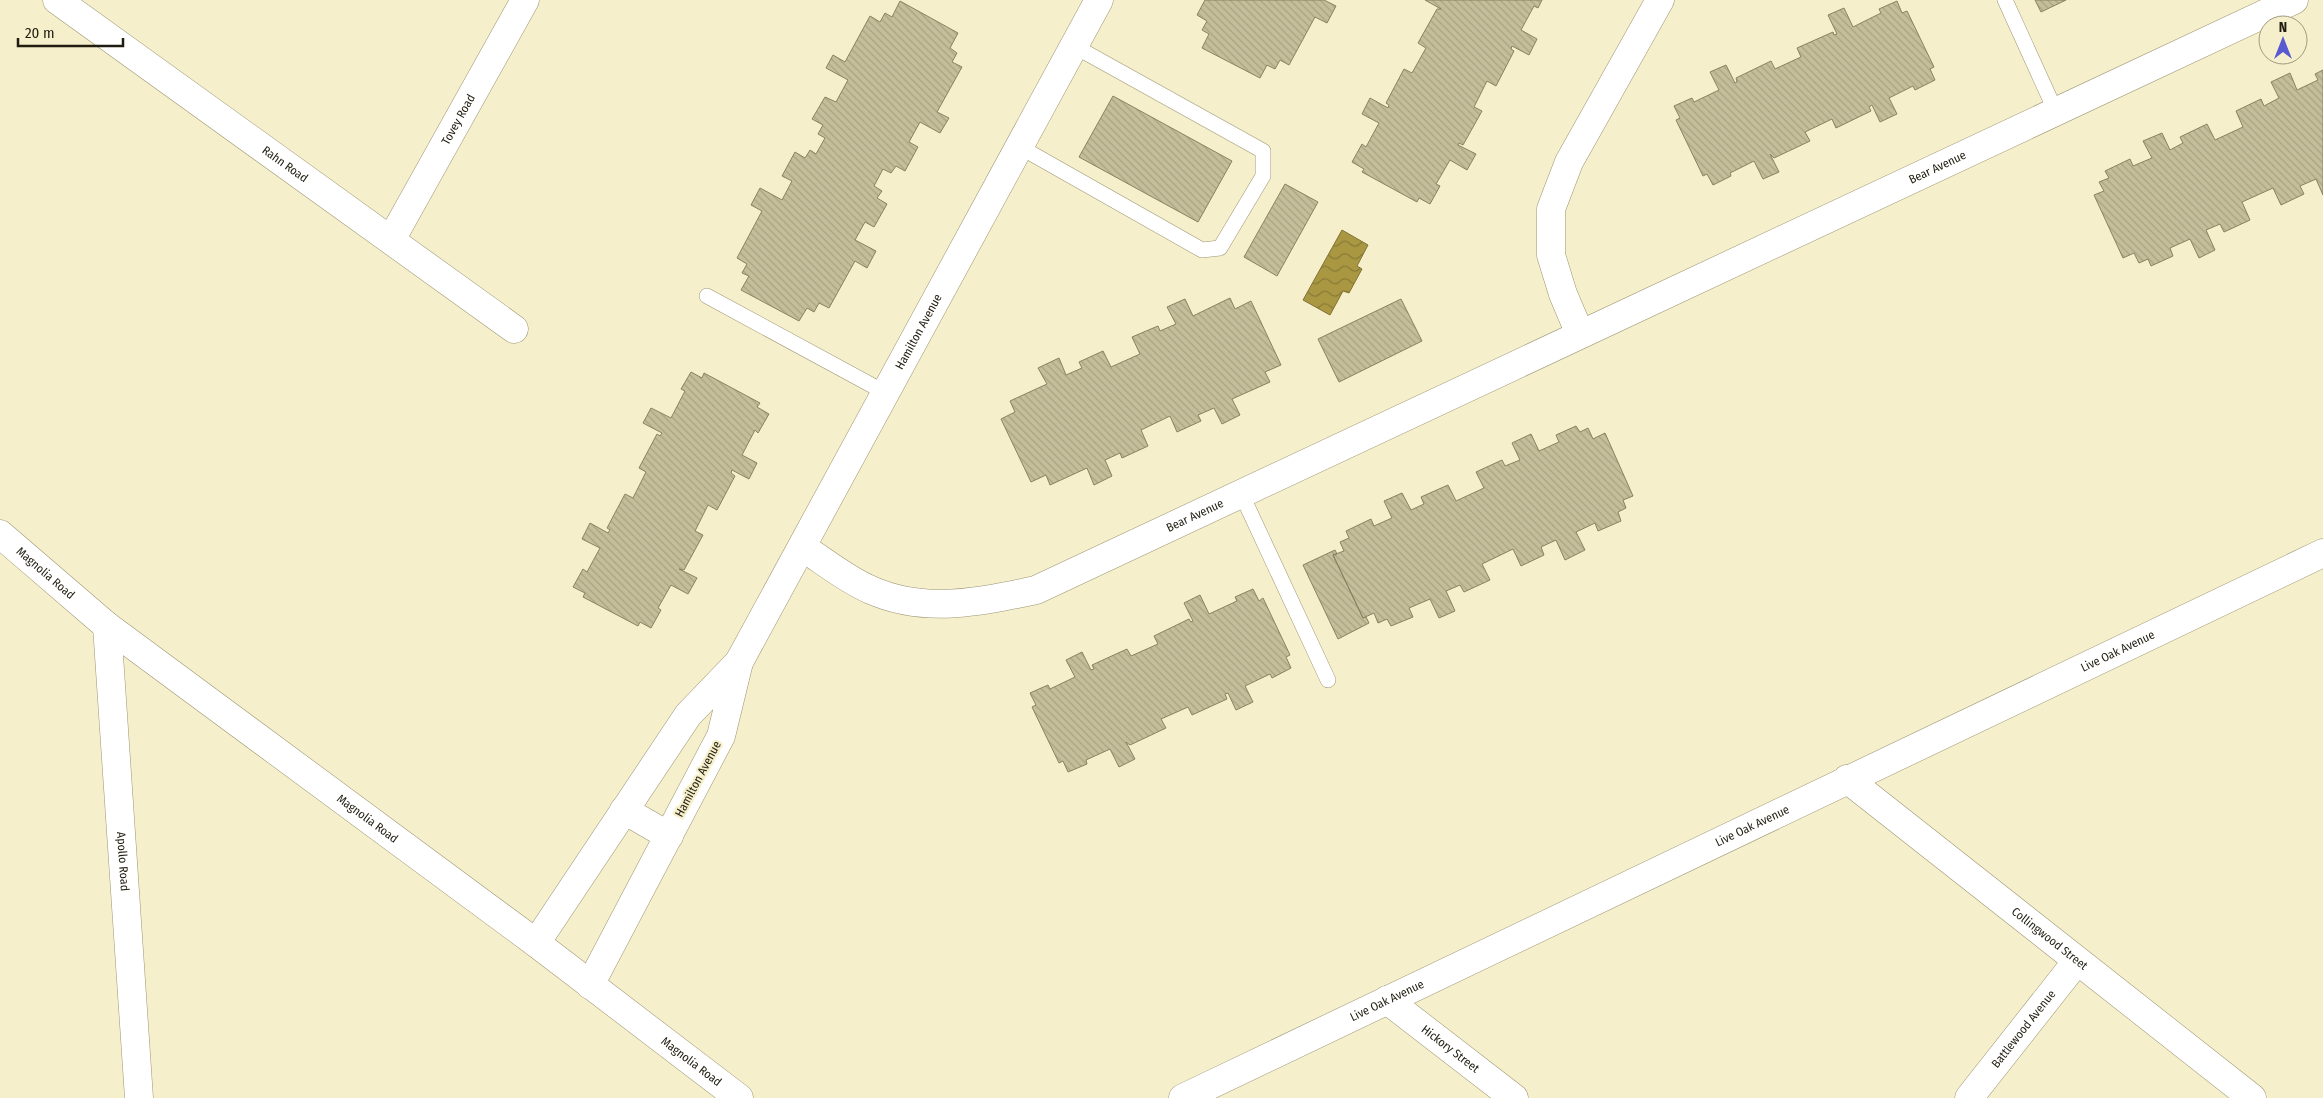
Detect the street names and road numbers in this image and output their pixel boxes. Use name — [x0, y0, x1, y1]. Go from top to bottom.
street label: Tovey Road — [439, 92, 478, 147]
street label: Rahn Road — [260, 143, 311, 185]
street label: Bear Avenue — [1907, 148, 1968, 187]
street label: Hamilton Avenue — [892, 291, 945, 372]
street label: Bear Avenue — [1164, 496, 1226, 535]
street label: Magnolia Road — [13, 544, 78, 602]
street label: Live Oak Avenue — [2078, 628, 2157, 675]
street label: Hamilton Avenue — [672, 739, 724, 819]
street label: Magnolia Road — [334, 791, 401, 846]
street label: Live Oak Avenue — [1713, 802, 1792, 849]
street label: Apollo Road — [114, 831, 132, 892]
street label: Collingwood Street — [2009, 904, 2091, 973]
street label: Live Oak Avenue — [1348, 977, 1426, 1024]
street label: Battlewood Avenue — [1989, 987, 2058, 1071]
street label: Hickory Street — [1419, 1022, 1482, 1076]
street label: Magnolia Road — [658, 1034, 724, 1089]

